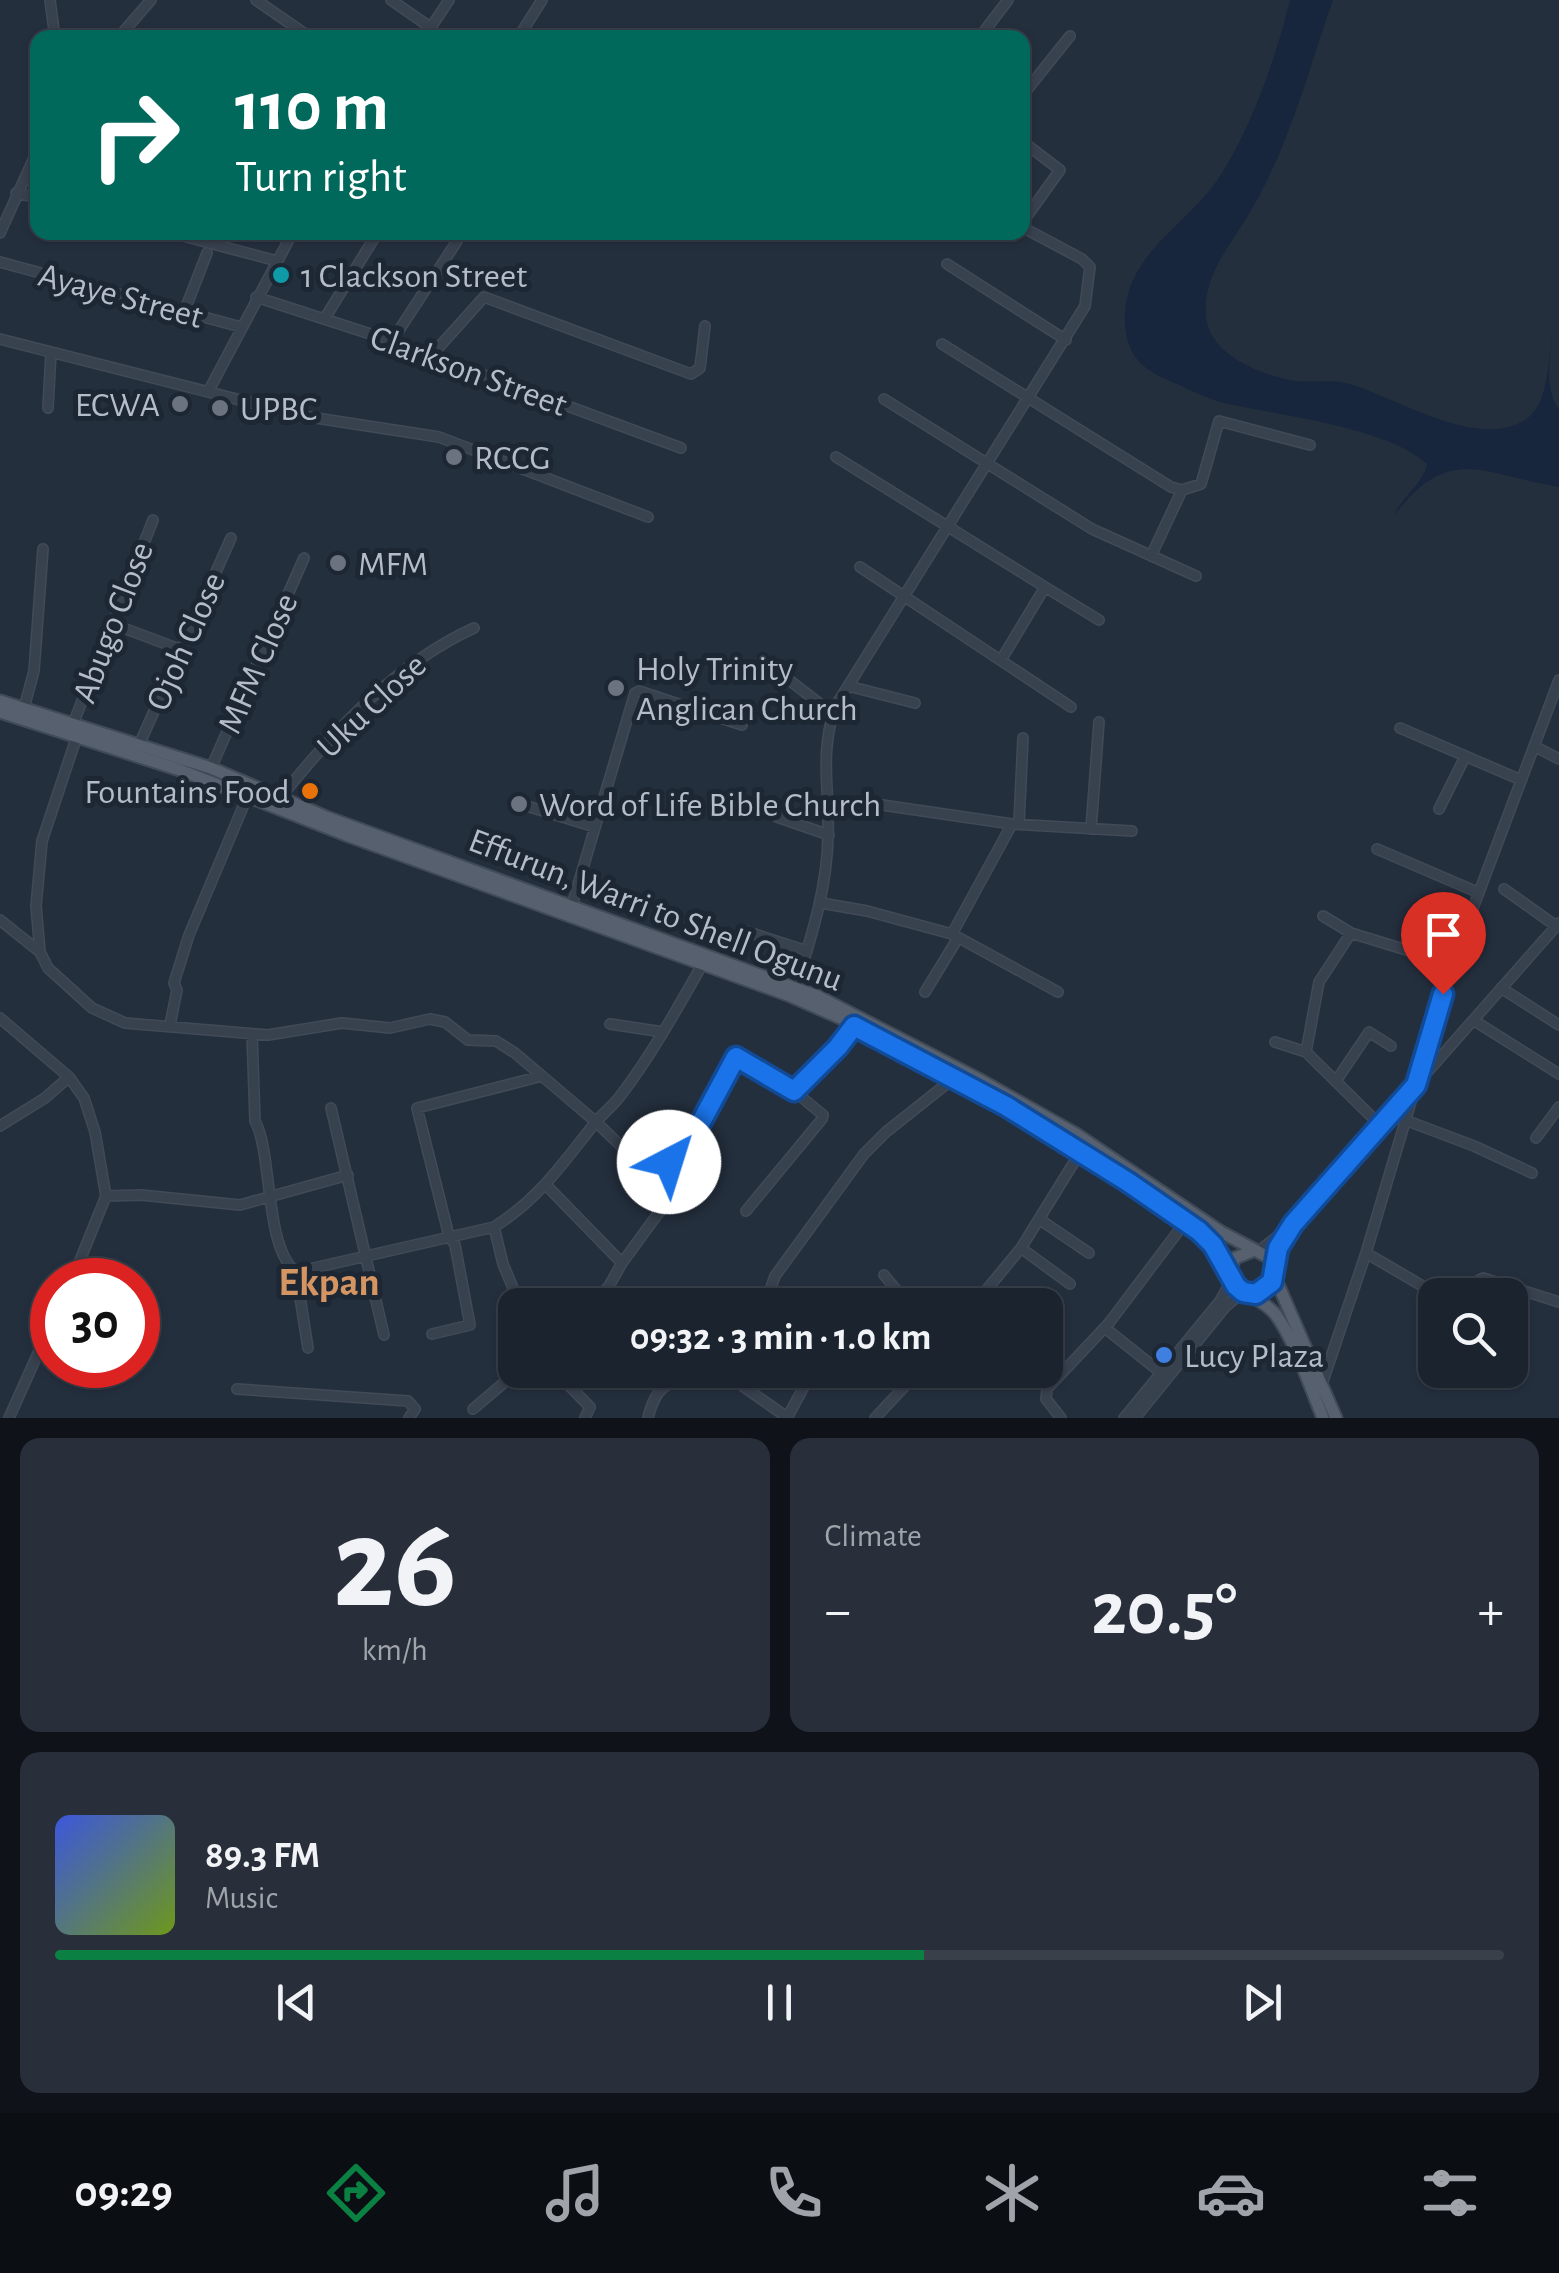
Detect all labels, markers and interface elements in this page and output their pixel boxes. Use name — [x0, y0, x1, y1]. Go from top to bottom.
icon: right — [70, 70, 200, 200]
text: 110 m — [235, 73, 389, 143]
text: Turn right — [235, 155, 407, 200]
street label: Ayaye Street — [35, 258, 206, 335]
place label: 1 Clackson Street — [301, 259, 527, 294]
marker: 1 Clackson Street — [270, 264, 292, 286]
street label: Clarkson Street — [366, 320, 571, 423]
place label: ECWA — [75, 388, 160, 423]
place label: UPBC — [240, 392, 317, 427]
marker: ECWA — [169, 393, 191, 415]
marker: UPBC — [209, 397, 231, 419]
place label: RCCG — [474, 441, 550, 476]
marker: RCCG — [443, 446, 465, 468]
street label: Abugo Close — [67, 537, 160, 708]
place label: MFM — [358, 547, 428, 582]
marker: MFM — [327, 552, 349, 574]
street label: Ojoh Close — [141, 567, 232, 716]
street label: MFM Close — [212, 588, 305, 739]
street label: Uku Close — [311, 647, 433, 765]
place label: Holy Trinity Anglican Church — [636, 652, 858, 727]
marker: Holy Trinity Anglican Church — [605, 677, 627, 699]
place label: Fountains Food — [84, 775, 290, 810]
marker: Fountains Food — [299, 780, 321, 802]
place label: Word of Life Bible Church — [539, 788, 881, 823]
marker: Word of Life Bible Church — [508, 793, 530, 815]
street label: Effurun, Warri to Shell Ogunu — [464, 823, 847, 998]
pin — [1401, 892, 1486, 995]
icon: arrive — [1416, 907, 1471, 962]
position arrow — [617, 1110, 721, 1214]
speed limit sign: 30 — [30, 1258, 160, 1388]
district label: Ekpan — [278, 1263, 380, 1303]
map controls — [1418, 1278, 1528, 1388]
button: search — [1418, 1278, 1528, 1388]
text: 09:32 · 3 min · 1.0 km — [630, 1319, 931, 1357]
place label: Lucy Plaza — [1184, 1339, 1324, 1374]
marker: Lucy Plaza — [1153, 1344, 1175, 1366]
text: 26 — [333, 1501, 457, 1631]
text: Climate — [825, 1520, 922, 1552]
text: 20.5° — [1091, 1573, 1237, 1648]
text: − — [825, 1584, 851, 1639]
text: + — [1478, 1584, 1504, 1639]
text: km/h — [362, 1634, 428, 1666]
text: 89.3 FM — [205, 1837, 320, 1875]
text: Music — [205, 1882, 278, 1914]
icon: previous — [269, 1975, 324, 2030]
icon: pause — [752, 1975, 807, 2030]
icon: next — [1235, 1975, 1290, 2030]
icon: directions — [321, 2158, 391, 2228]
icon: music — [540, 2158, 610, 2228]
icon: phone — [759, 2158, 829, 2228]
icon: climate — [977, 2158, 1047, 2228]
icon: car — [1196, 2158, 1266, 2228]
icon: filters — [1415, 2158, 1485, 2228]
text: 09:29 — [74, 2170, 173, 2215]

